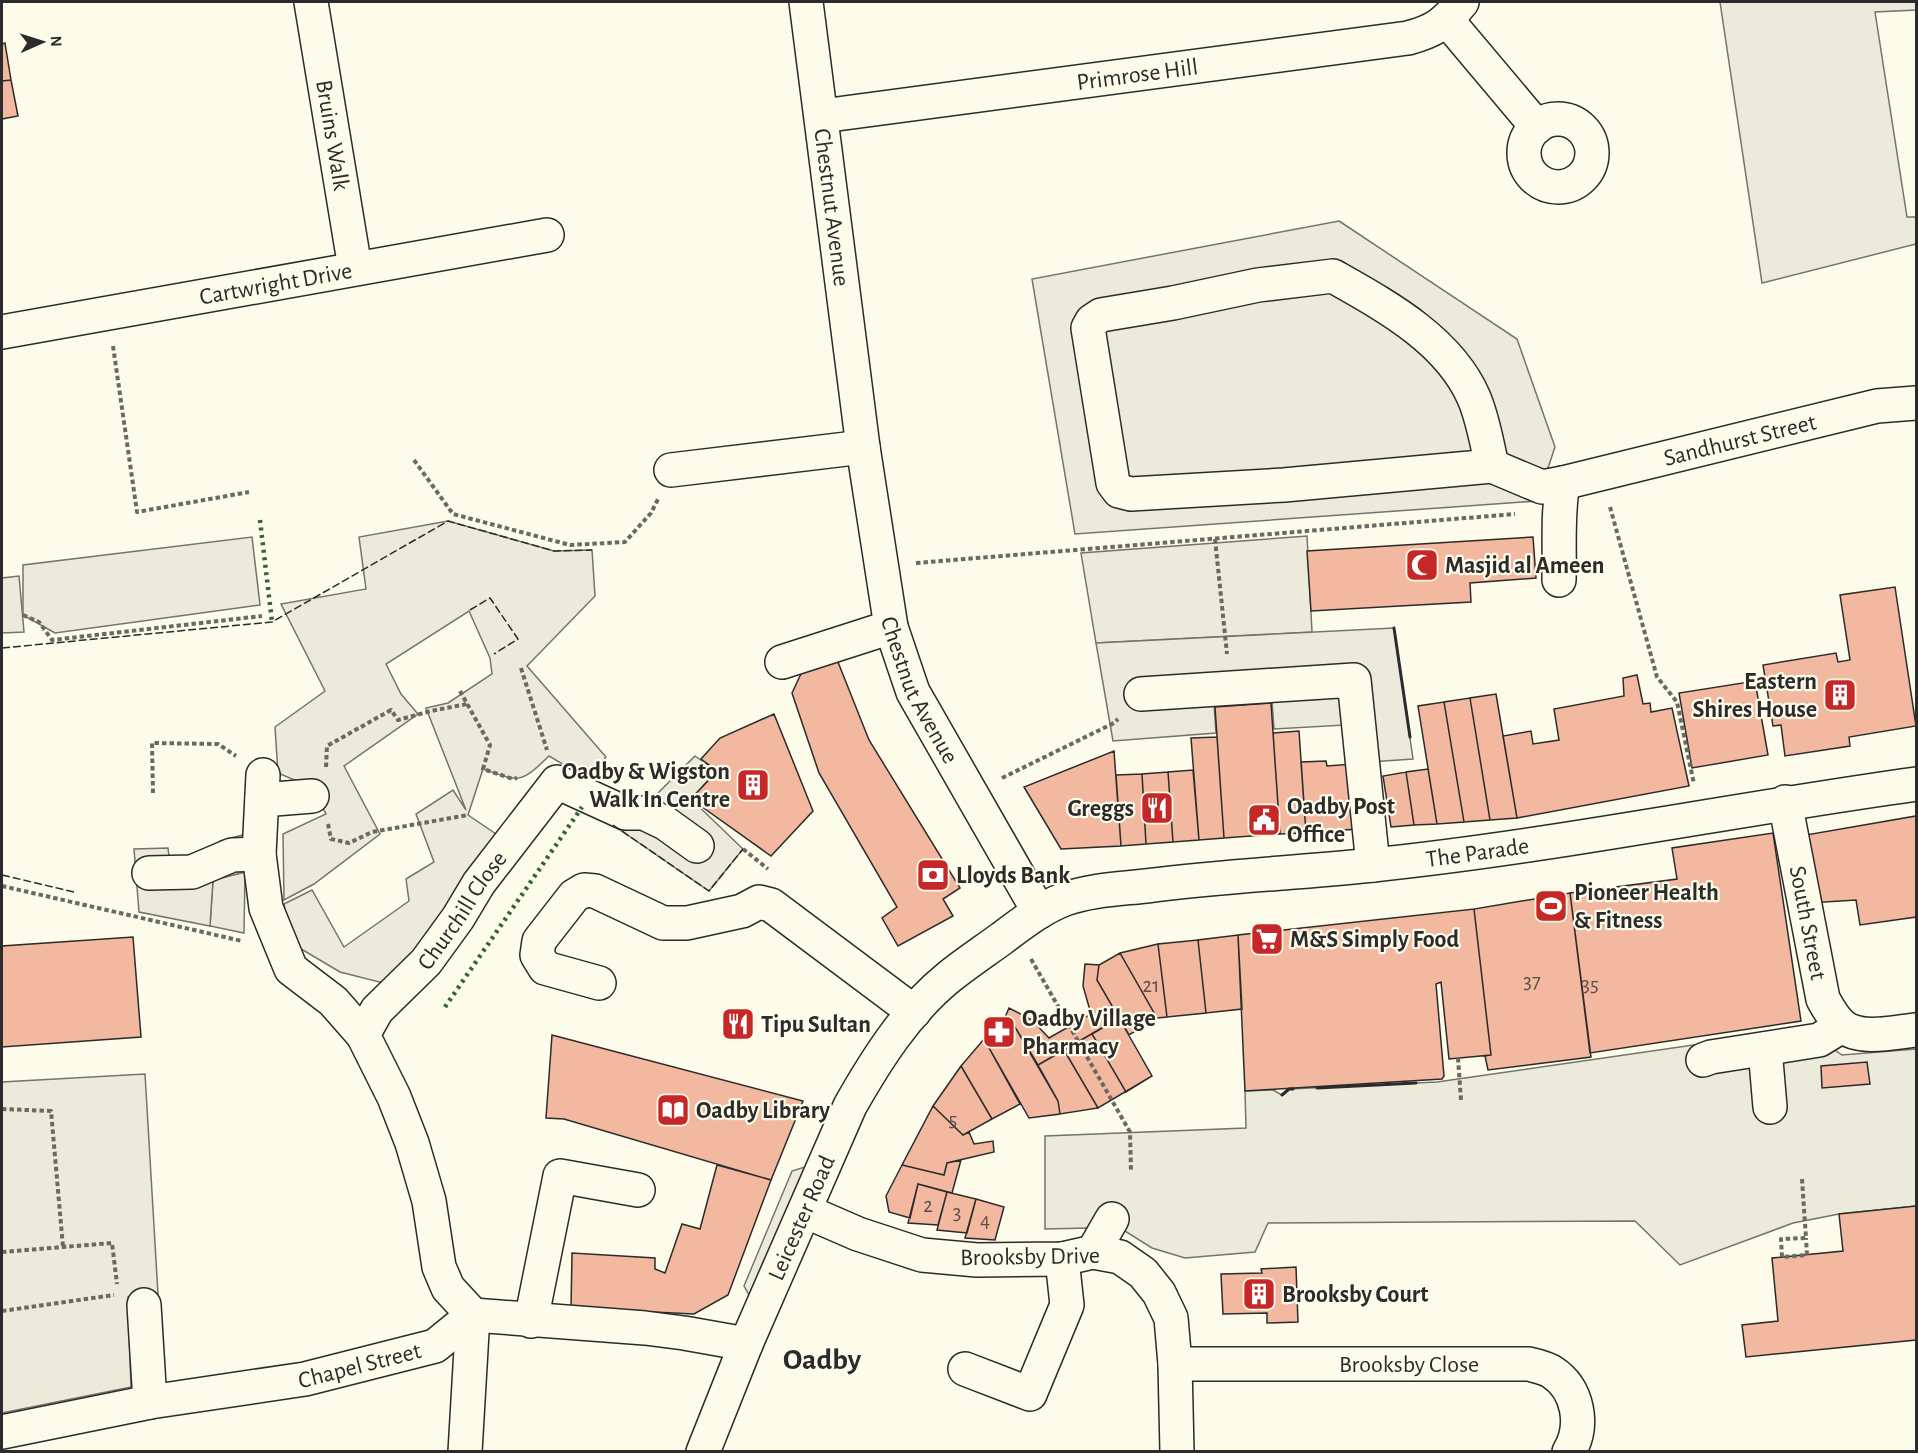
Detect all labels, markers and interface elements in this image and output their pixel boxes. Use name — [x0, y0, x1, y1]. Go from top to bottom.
north arrow — [12, 12, 72, 72]
text: N — [48, 35, 64, 47]
street label: Primrose Hill — [1075, 55, 1200, 95]
street label: Bruins Walk — [311, 78, 353, 193]
street label: Chestnut Avenue — [809, 127, 853, 288]
street label: Cartwright Drive — [198, 259, 354, 310]
street label: Sandhurst Street — [1661, 410, 1819, 471]
mosque icon: Masjid al Ameen — [1404, 547, 1440, 583]
place label: Masjid al Ameen — [1445, 554, 1604, 578]
street label: Chestnut Avenue — [877, 615, 962, 768]
place label: Eastern Shires House — [1692, 670, 1817, 722]
building icon: Eastern Shires House — [1822, 677, 1858, 713]
place label: Oadby & Wigston Walk In Centre — [562, 760, 730, 812]
building icon: Oadby & Wigston Walk In Centre — [735, 767, 771, 803]
restaurant icon: Greggs — [1139, 790, 1175, 826]
place label: Oadby Post Office — [1287, 795, 1395, 847]
place label: Greggs — [1067, 797, 1134, 821]
public building icon: Oadby Post Office — [1246, 802, 1282, 838]
street label: The Parade — [1424, 834, 1531, 872]
street label: Churchill Close — [413, 847, 512, 975]
bank icon: Lloyds Bank — [915, 857, 951, 893]
place label: Lloyds Bank — [956, 864, 1070, 888]
street label: South Street — [1785, 864, 1830, 982]
place label: Pioneer Health & Fitness — [1574, 881, 1719, 933]
sports icon: Pioneer Health & Fitness — [1533, 888, 1569, 924]
supermarket icon: M&S Simply Food — [1249, 921, 1285, 957]
place label: M&S Simply Food — [1290, 928, 1459, 952]
house number: 37 — [1523, 971, 1541, 992]
house number: 35 — [1581, 974, 1599, 995]
house number: 21 — [1143, 975, 1159, 996]
restaurant icon: Tipu Sultan — [720, 1006, 756, 1042]
place label: Oadby Village Pharmacy — [1022, 1007, 1156, 1059]
place label: Tipu Sultan — [761, 1013, 871, 1037]
pharmacy icon: Oadby Village Pharmacy — [981, 1014, 1017, 1050]
library icon: Oadby Library — [655, 1092, 691, 1128]
place label: Oadby Library — [696, 1099, 830, 1123]
house number: 5 — [949, 1109, 957, 1130]
street label: Leicester Road — [764, 1152, 840, 1284]
house number: 2 — [923, 1195, 933, 1216]
house number: 3 — [953, 1202, 961, 1223]
house number: 4 — [980, 1210, 990, 1231]
street label: Brooksby Drive — [960, 1244, 1100, 1270]
building icon: Brooksby Court — [1241, 1276, 1277, 1312]
place label: Brooksby Court — [1282, 1283, 1428, 1307]
street label: Chapel Street — [297, 1339, 424, 1393]
district label: Oadby — [783, 1345, 862, 1375]
street label: Brooksby Close — [1339, 1353, 1479, 1377]

